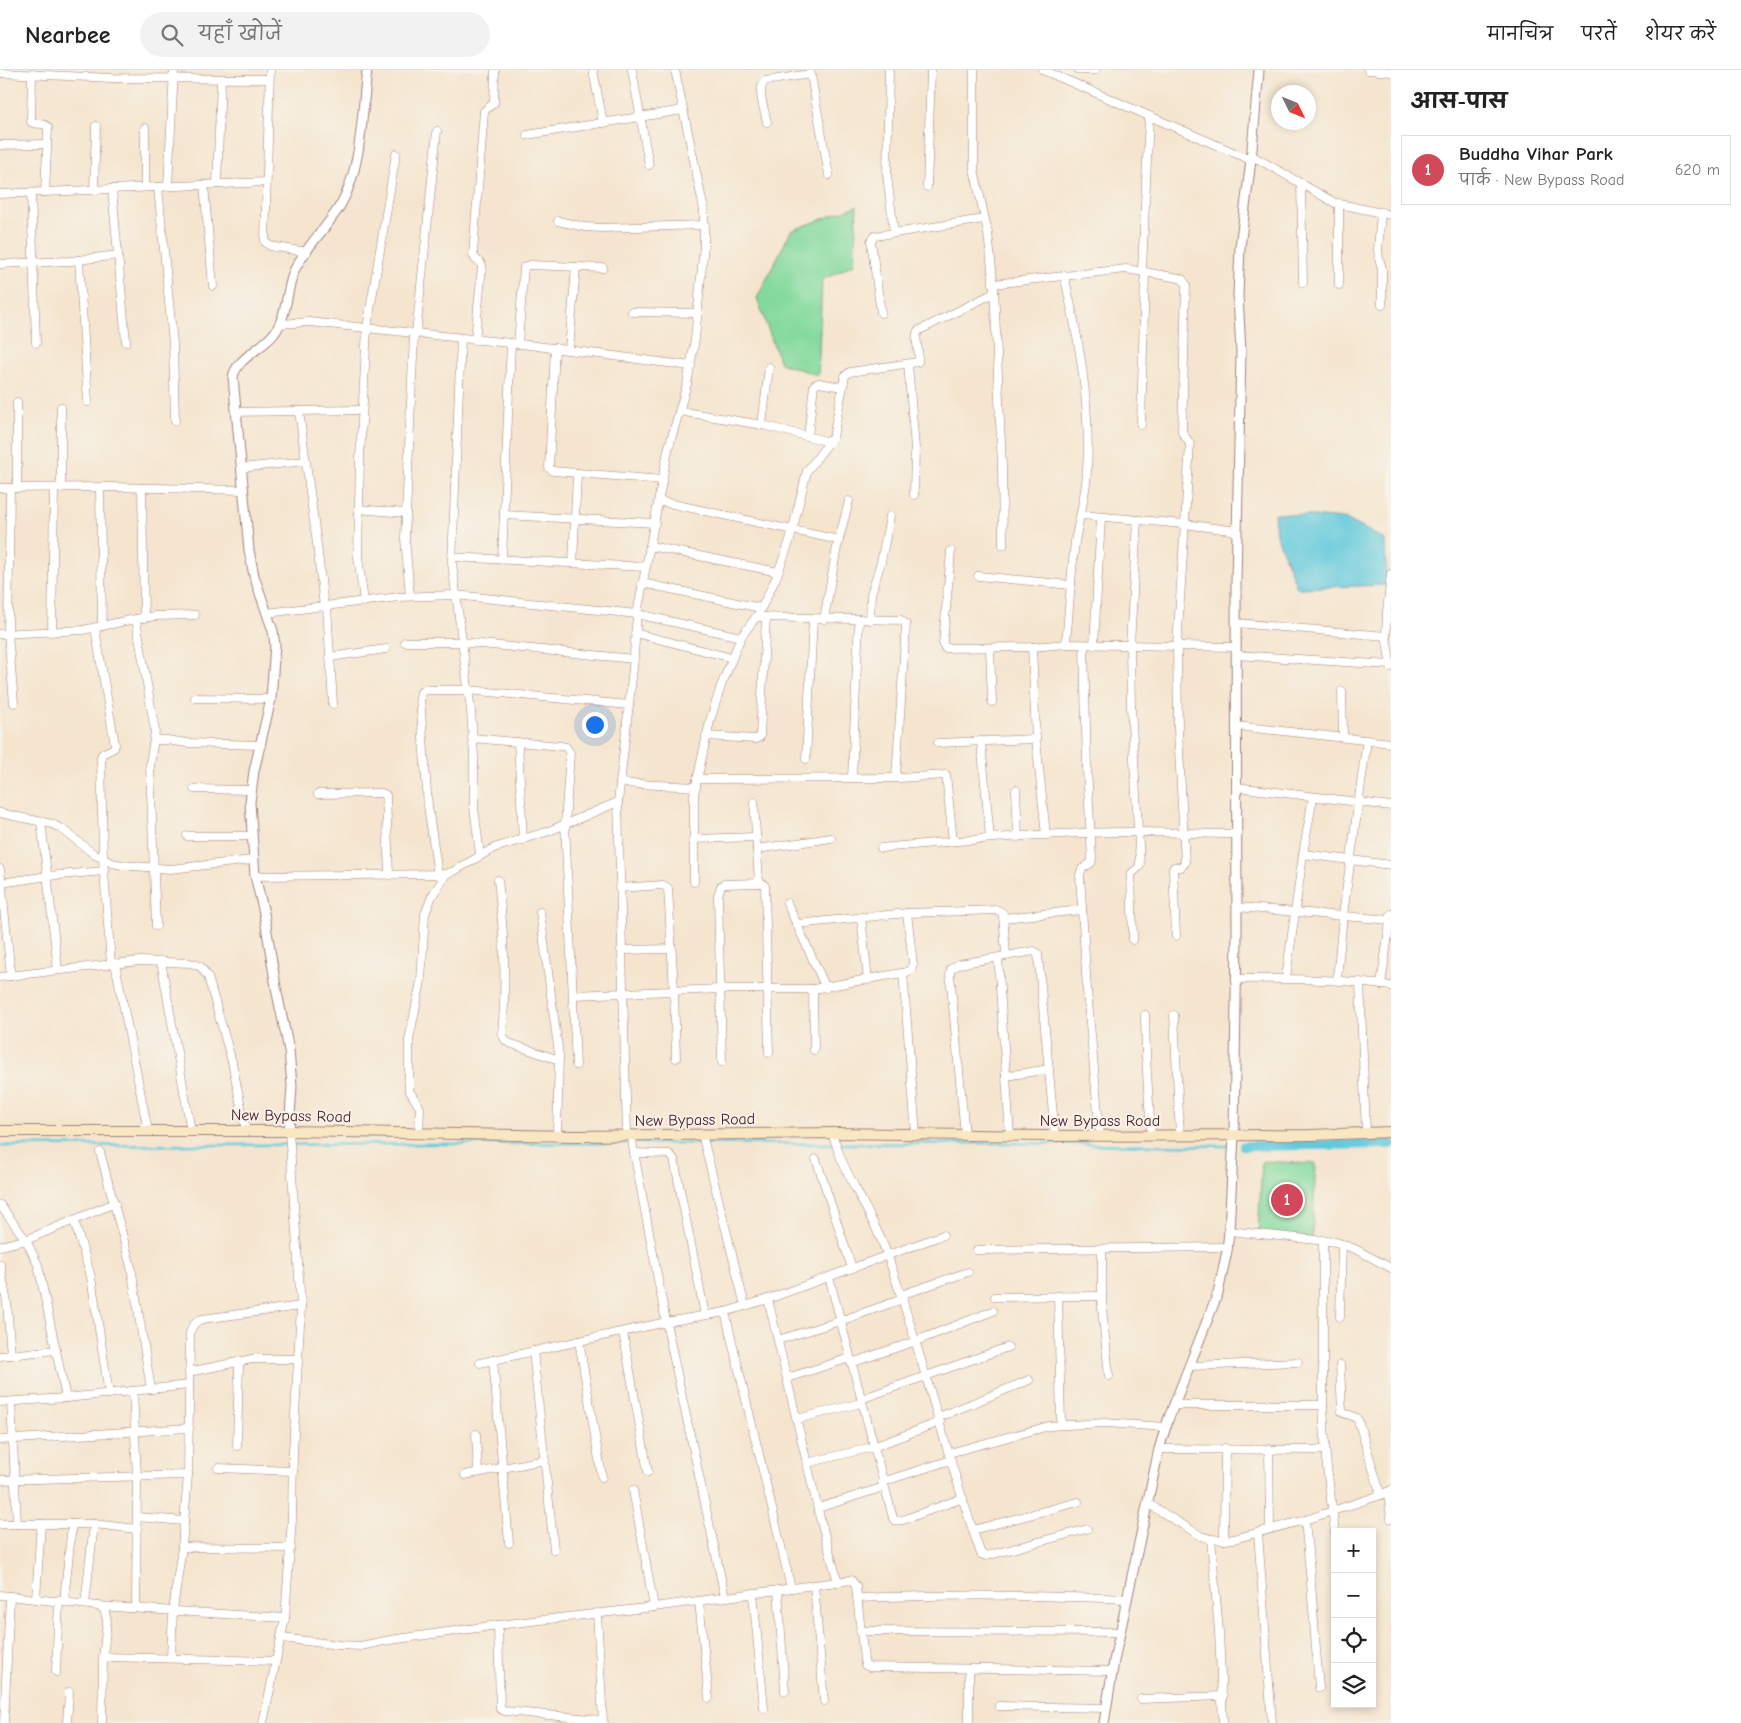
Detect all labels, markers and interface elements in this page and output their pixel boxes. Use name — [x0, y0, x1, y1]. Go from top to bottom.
search box — [140, 12, 490, 57]
text: Nearbee — [25, 21, 110, 49]
icon: search — [158, 21, 186, 49]
text: यहाँ खोजें — [198, 23, 282, 45]
text: मानचित्र — [1487, 24, 1553, 45]
text: परतें — [1581, 24, 1617, 45]
text: शेयर करें — [1645, 24, 1716, 45]
north arrow — [1271, 85, 1316, 130]
text: आस-पास — [1411, 89, 1507, 113]
text: Buddha Vihar Park — [1459, 143, 1613, 165]
text: 1 — [1425, 161, 1431, 179]
text: 620 m — [1675, 161, 1720, 179]
text: पार्क · New Bypass Road — [1459, 171, 1624, 189]
your location — [582, 712, 608, 738]
street label: New Bypass Road — [231, 1106, 351, 1126]
street label: New Bypass Road — [635, 1110, 755, 1130]
street label: New Bypass Road — [1040, 1112, 1160, 1130]
pin: 1 — [1271, 1181, 1303, 1219]
map controls — [1331, 1528, 1376, 1708]
button: + — [1331, 1528, 1376, 1573]
button: − — [1331, 1573, 1376, 1618]
button: locate — [1331, 1618, 1376, 1663]
button: layers — [1331, 1663, 1376, 1708]

